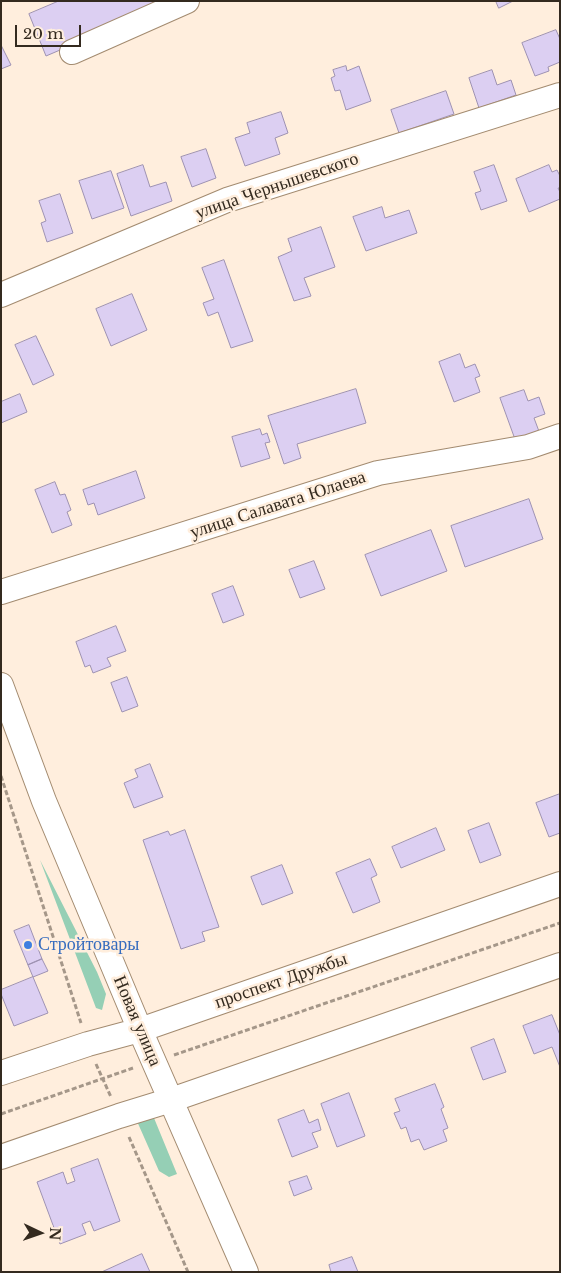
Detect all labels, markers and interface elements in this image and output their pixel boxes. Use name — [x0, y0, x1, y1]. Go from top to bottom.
scale bar — [18, 15, 84, 47]
text: 20 m — [23, 24, 63, 43]
street label: улица Чернышевского — [193, 148, 361, 224]
street label: улица Салавата Юлаева — [188, 466, 368, 544]
place label: Стройтовары — [38, 934, 139, 956]
marker: Стройтовары — [22, 939, 34, 951]
street label: проспект Дружбы — [212, 948, 350, 1014]
street label: Новая улица — [108, 973, 166, 1069]
north arrow — [15, 1208, 65, 1258]
text: N — [46, 1227, 64, 1241]

